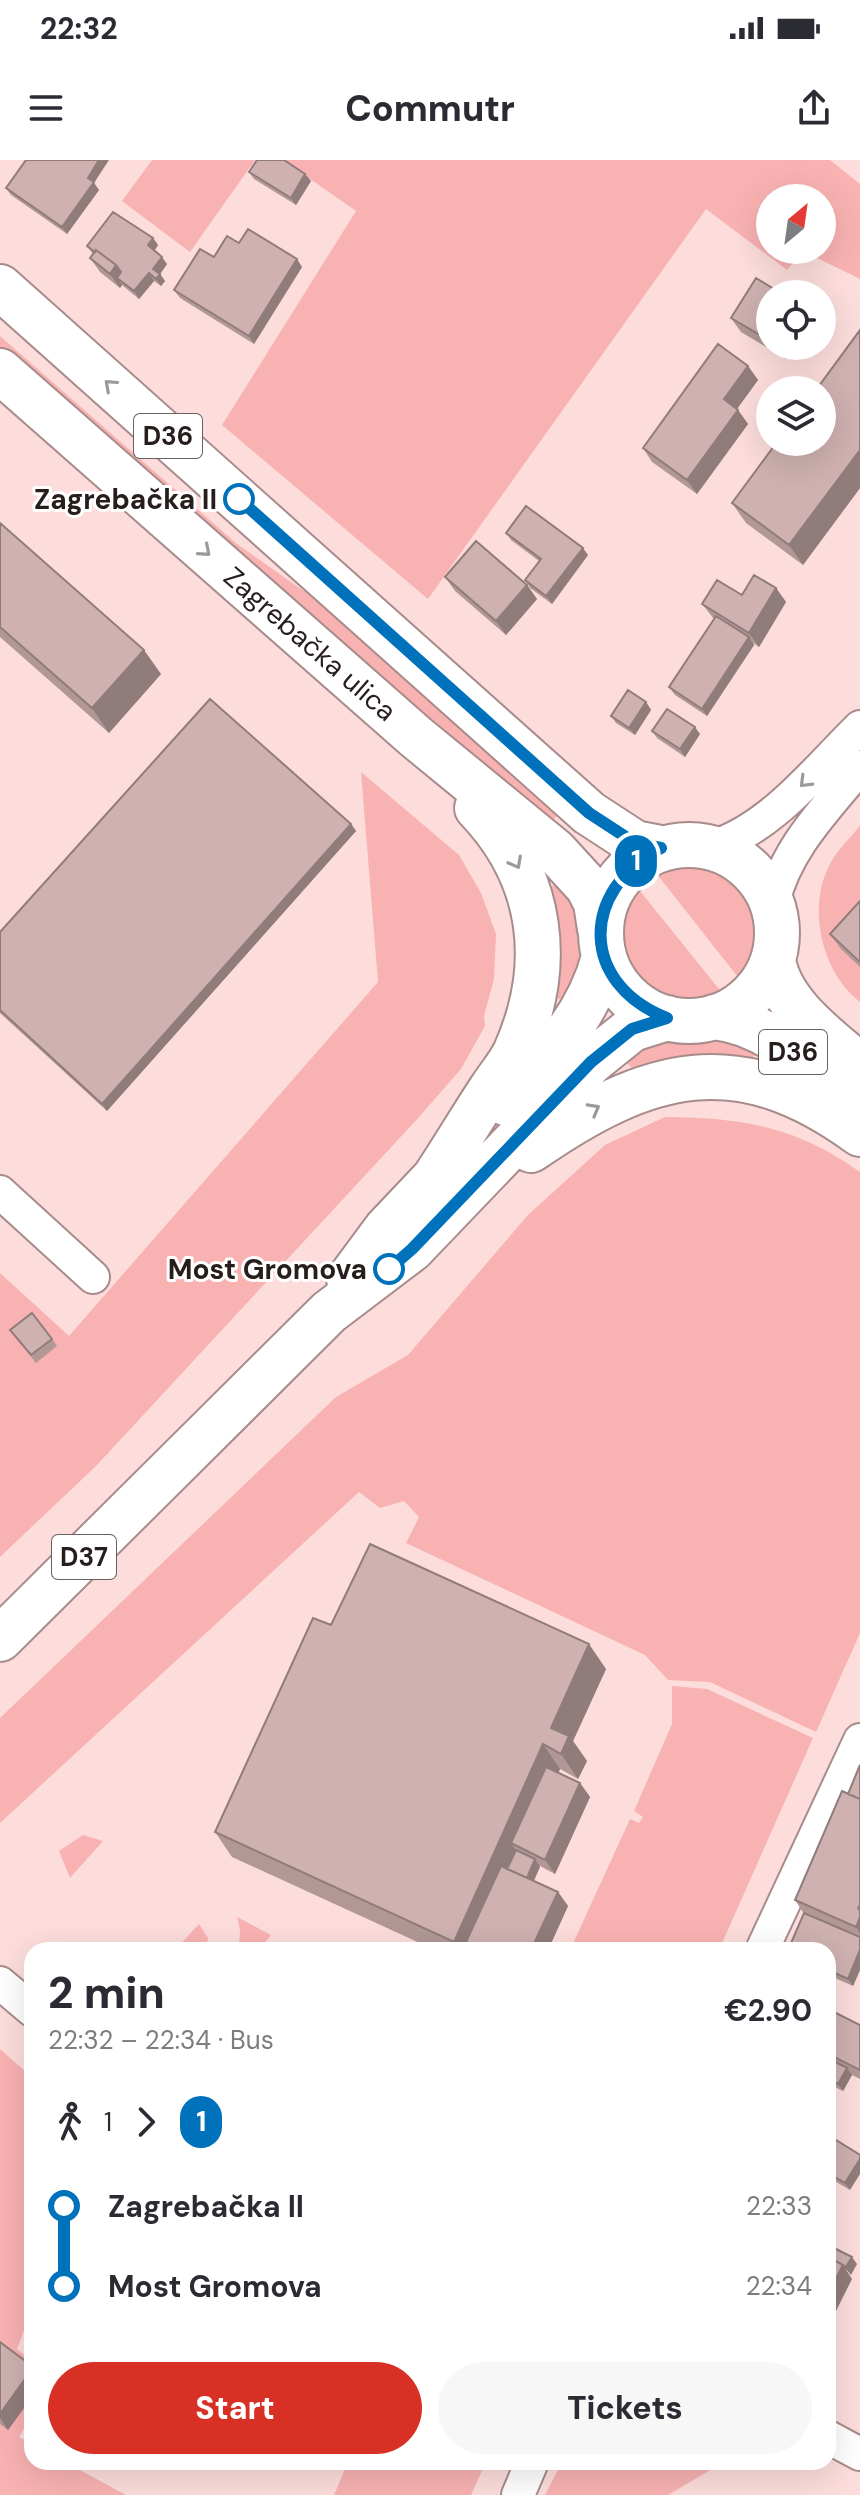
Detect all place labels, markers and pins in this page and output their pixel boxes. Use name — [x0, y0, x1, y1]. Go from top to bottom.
place label: Zagrebačka II — [34, 481, 217, 518]
marker: Zagrebačka II — [224, 484, 254, 514]
place label: Most Gromova — [168, 1251, 367, 1288]
marker: Most Gromova — [374, 1254, 404, 1284]

